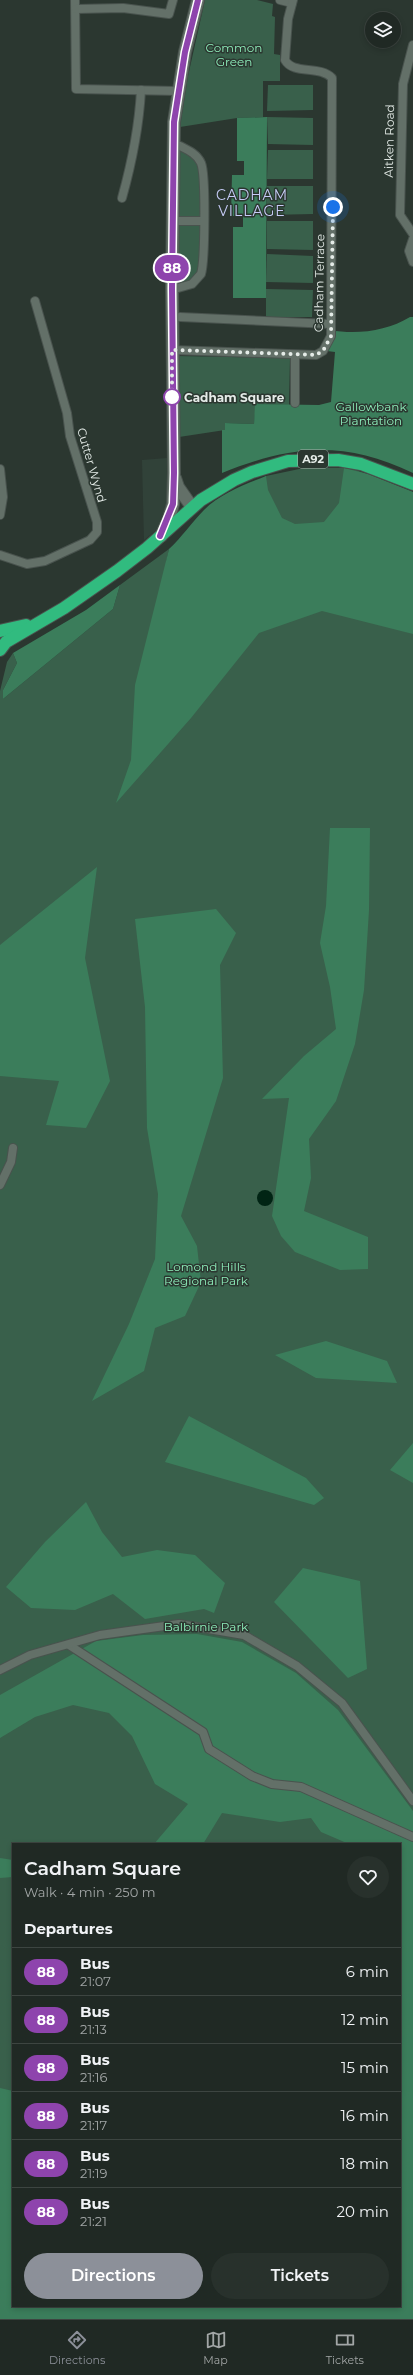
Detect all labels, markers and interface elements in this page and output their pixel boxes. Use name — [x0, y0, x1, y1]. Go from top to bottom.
map controls — [365, 12, 401, 48]
button: layers — [365, 12, 401, 48]
park label: Common Green — [206, 40, 262, 69]
street label: Aitken Road — [381, 104, 397, 178]
district label: CADHAM VILLAGE — [216, 186, 288, 220]
your location — [323, 197, 343, 217]
street label: Cadham Terrace — [311, 234, 327, 332]
line badge: 88 — [154, 255, 190, 281]
text: 88 — [163, 259, 181, 277]
marker: Cadham Square — [163, 388, 181, 406]
place label: Cadham Square — [184, 390, 285, 405]
park label: Gallowbank Plantation — [335, 399, 407, 428]
street label: Cutter Wynd — [74, 426, 110, 504]
road number: A92 — [298, 450, 328, 468]
park label: Lomond Hills Regional Park — [164, 1259, 249, 1288]
park label: Balbirnie Park — [164, 1619, 249, 1634]
button: heart — [347, 1856, 389, 1898]
text: Cadham Square — [24, 1857, 181, 1880]
text: Walk · 4 min · 250 m — [24, 1884, 155, 1900]
text: Departures — [24, 1919, 113, 1938]
text: Bus — [80, 1954, 110, 1973]
text: 6 min — [346, 1962, 389, 1981]
text: 88 — [37, 1963, 55, 1981]
text: 21:07 — [80, 1973, 111, 1989]
text: Bus — [80, 2002, 110, 2021]
text: 12 min — [341, 2010, 389, 2029]
text: 88 — [37, 2011, 55, 2029]
text: 21:13 — [80, 2021, 107, 2037]
text: Bus — [80, 2050, 110, 2069]
text: 15 min — [341, 2058, 389, 2077]
text: 88 — [37, 2059, 55, 2077]
text: 21:16 — [80, 2069, 107, 2085]
text: Bus — [80, 2098, 110, 2117]
text: 16 min — [340, 2106, 389, 2125]
text: 88 — [37, 2107, 55, 2125]
text: 21:17 — [80, 2117, 107, 2133]
text: Bus — [80, 2146, 110, 2165]
text: 18 min — [340, 2154, 389, 2173]
text: 88 — [37, 2155, 55, 2173]
text: 21:19 — [80, 2165, 107, 2181]
text: Bus — [80, 2194, 110, 2213]
text: 20 min — [337, 2202, 389, 2221]
text: 88 — [37, 2203, 55, 2221]
text: 21:21 — [80, 2213, 107, 2229]
button: Directions — [24, 2253, 203, 2299]
button: Tickets — [211, 2253, 389, 2299]
tab: Directions — [49, 2329, 105, 2367]
tab: Map — [203, 2329, 228, 2367]
tab: Tickets — [326, 2329, 364, 2367]

